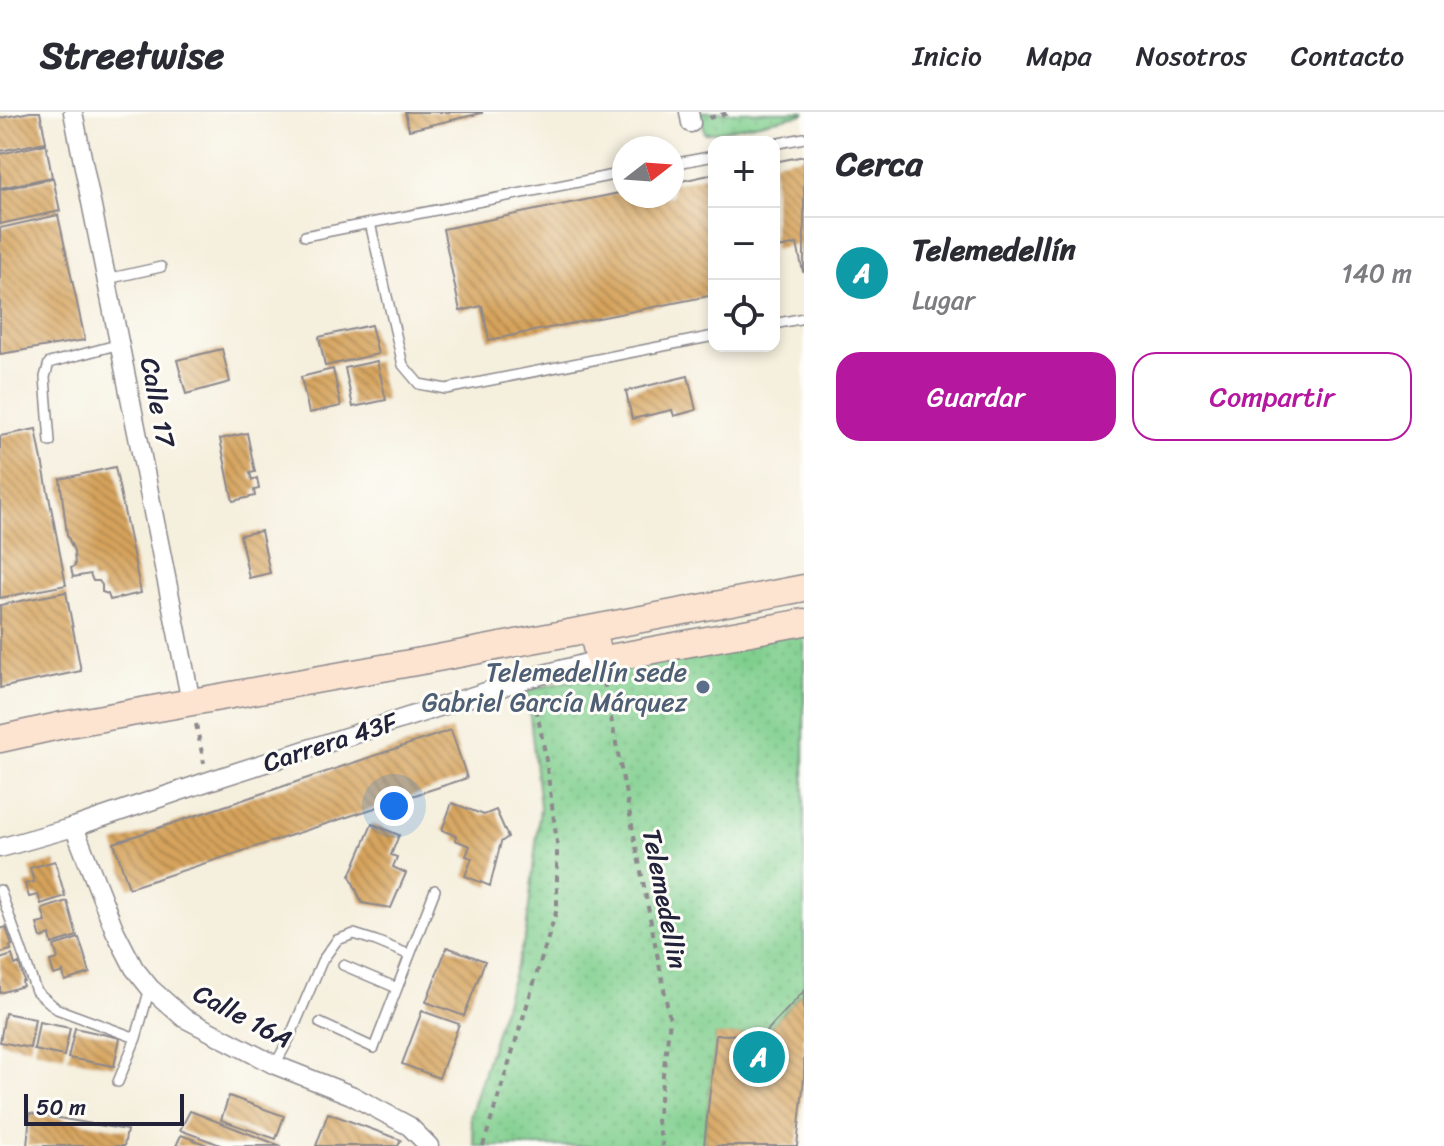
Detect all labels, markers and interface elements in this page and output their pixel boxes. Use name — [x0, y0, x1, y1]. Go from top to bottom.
text: Streetwise — [40, 22, 224, 89]
text: Inicio — [912, 31, 982, 80]
text: Mapa — [1026, 31, 1092, 80]
text: Nosotros — [1136, 31, 1247, 80]
text: Contacto — [1291, 31, 1404, 80]
text: Cerca — [836, 134, 923, 194]
north arrow — [612, 136, 684, 208]
map controls — [708, 136, 780, 352]
button: + — [708, 136, 780, 208]
button: − — [708, 208, 780, 280]
text: Telemedellín — [912, 223, 1076, 277]
text: A — [853, 250, 871, 296]
text: 140 m — [1341, 250, 1412, 296]
text: Lugar — [912, 277, 975, 323]
button: locate — [708, 280, 780, 352]
button: Guardar — [836, 352, 1116, 441]
button: Compartir — [1132, 352, 1412, 441]
street label: Calle 17 — [127, 353, 190, 453]
place label: Telemedellín sede Gabriel García Márquez — [422, 649, 688, 725]
marker: Telemedellín sede Gabriel García Márquez — [694, 678, 712, 696]
street label: Carrera 43F — [257, 698, 405, 785]
your location — [374, 786, 414, 826]
street label: Telemedellin — [629, 825, 701, 973]
street label: Calle 16A — [185, 971, 301, 1061]
pin: A — [733, 1027, 785, 1087]
text: 50 m — [36, 1088, 86, 1127]
scale bar — [24, 1090, 184, 1126]

